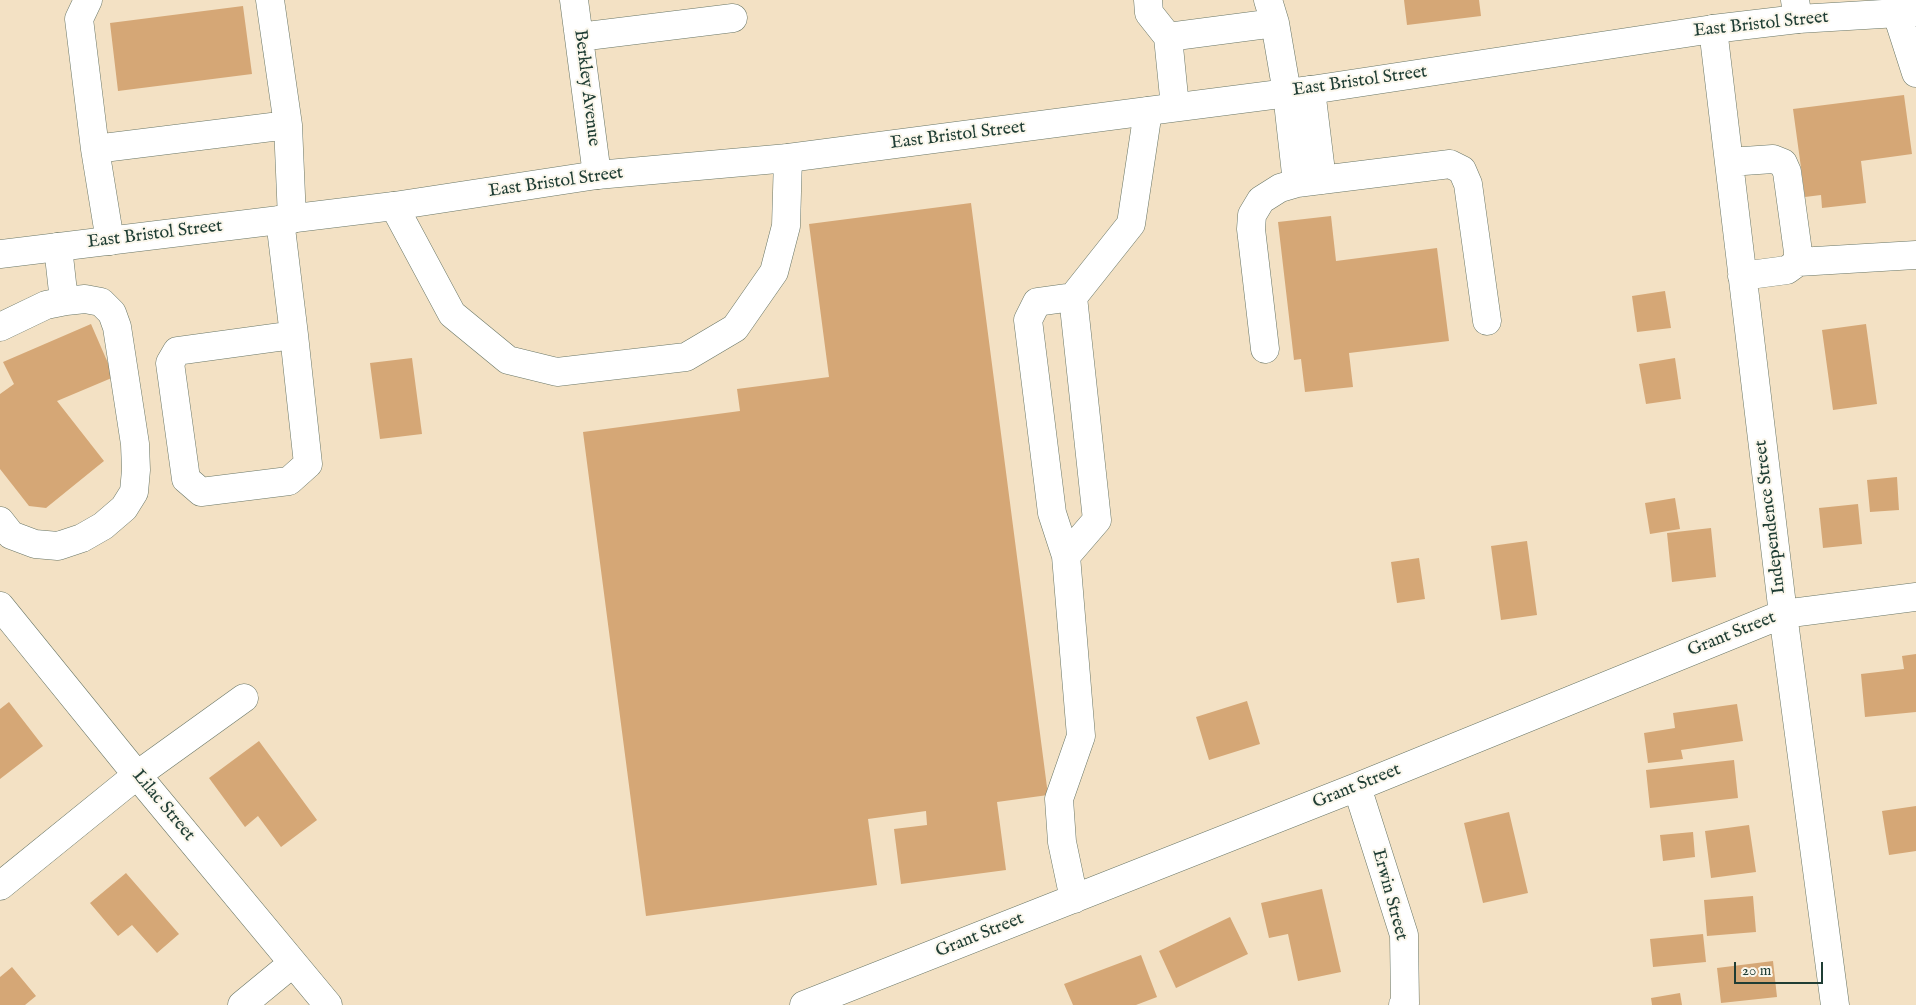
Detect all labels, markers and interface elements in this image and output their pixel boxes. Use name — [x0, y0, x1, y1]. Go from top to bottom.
street label: East Bristol Street — [1692, 7, 1830, 43]
street label: Berkley Avenue — [568, 29, 604, 147]
street label: East Bristol Street — [1291, 62, 1429, 102]
street label: East Bristol Street — [889, 117, 1027, 155]
street label: East Bristol Street — [487, 163, 625, 203]
street label: East Bristol Street — [86, 216, 224, 254]
street label: Independence Street — [1751, 439, 1791, 595]
street label: Grant Street — [1685, 608, 1779, 662]
street label: Grant Street — [1310, 760, 1404, 814]
street label: Lilac Street — [127, 766, 199, 846]
street label: Erwin Street — [1366, 847, 1412, 943]
street label: Grant Street — [933, 909, 1027, 963]
scale bar — [1736, 952, 1825, 984]
text: 20 m — [1742, 961, 1771, 980]

